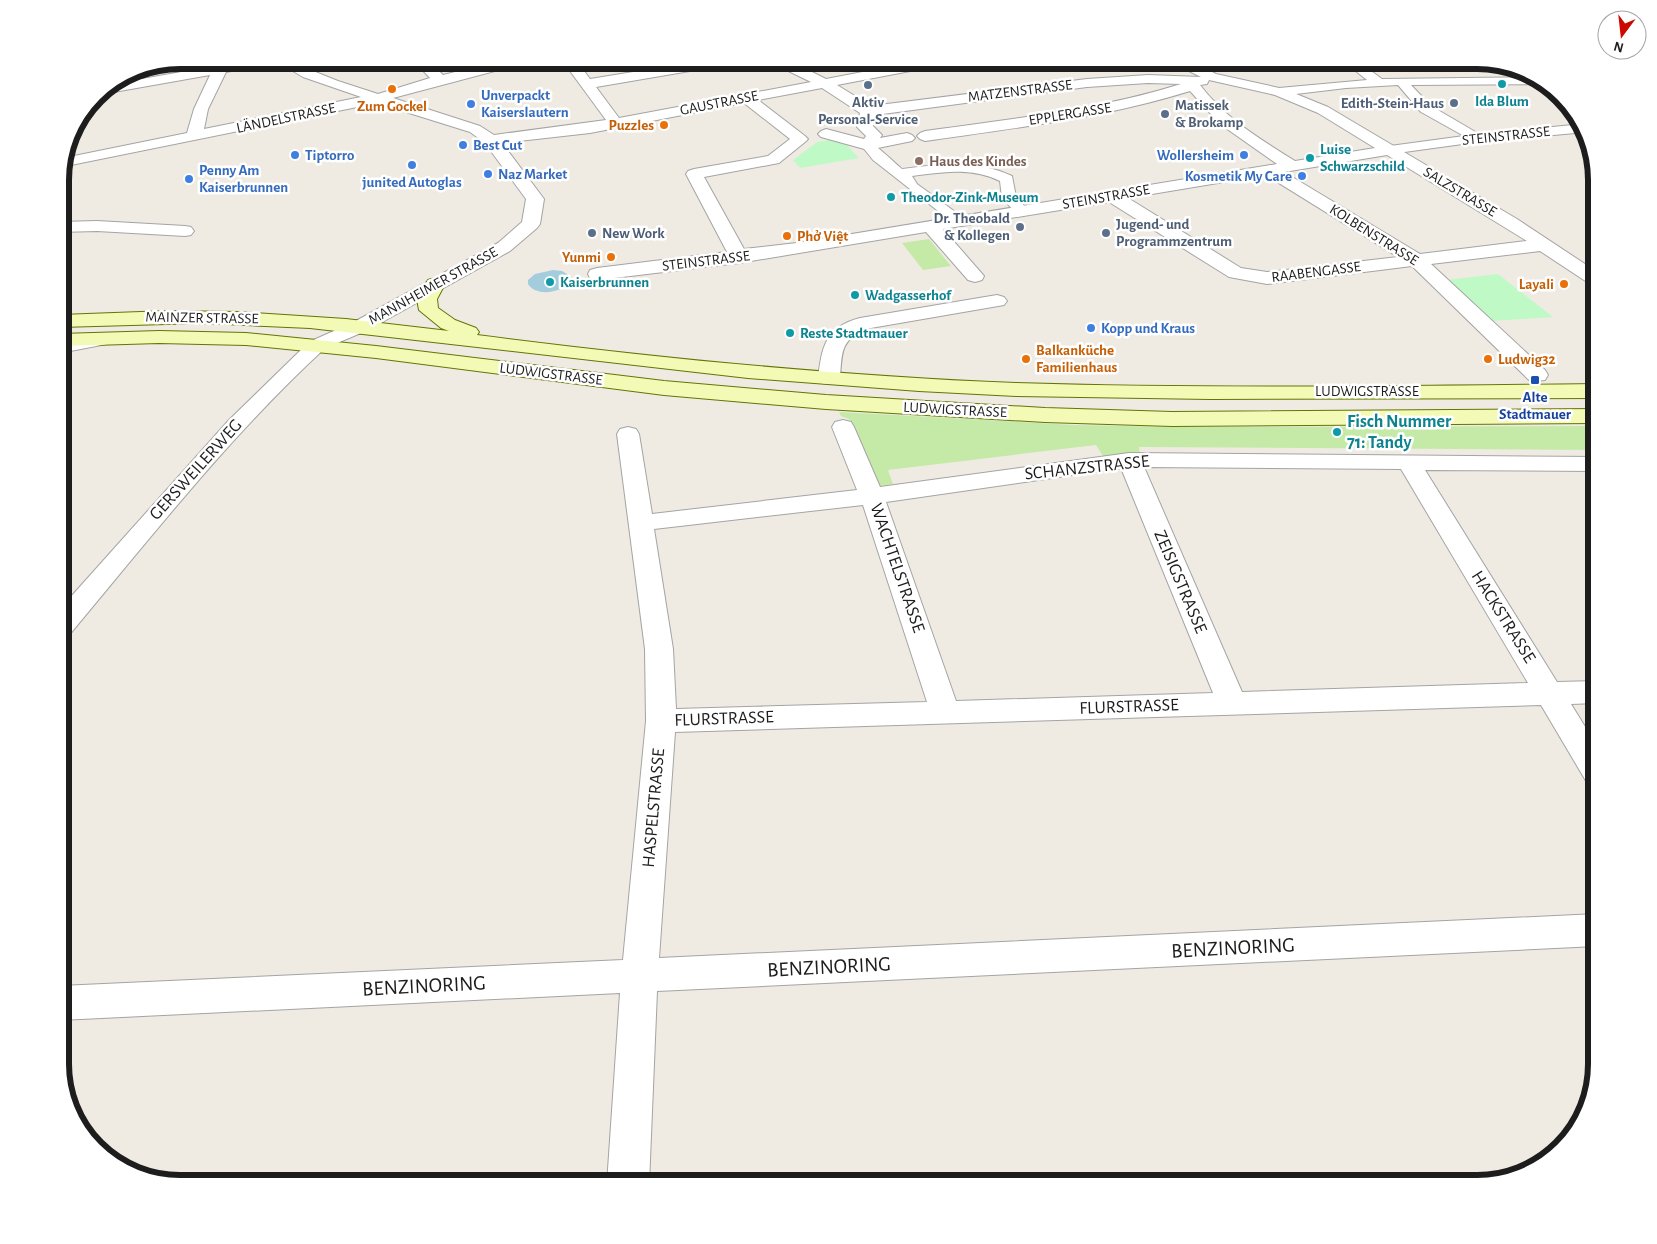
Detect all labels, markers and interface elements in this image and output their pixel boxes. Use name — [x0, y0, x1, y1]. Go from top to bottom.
north arrow — [1597, 10, 1647, 60]
text: N — [1612, 39, 1625, 55]
street label: MATZENSTRASSE — [967, 77, 1073, 105]
marker: Ida Blum — [1496, 78, 1508, 90]
marker: Aktiv Personal-Service — [862, 79, 874, 91]
marker: Zum Gockel — [386, 83, 398, 95]
place label: Unverpackt Kaiserslautern — [481, 88, 569, 120]
street label: GAUSTRASSE — [679, 88, 759, 118]
place label: Ida Blum — [1475, 94, 1529, 109]
place label: Aktiv Personal-Service — [818, 95, 918, 127]
place label: Edith-Stein-Haus — [1341, 96, 1444, 111]
marker: Edith-Stein-Haus — [1448, 97, 1460, 109]
marker: Unverpackt Kaiserslautern — [465, 98, 477, 110]
place label: Matissek & Brokamp — [1175, 98, 1244, 130]
street label: LÄNDELSTRASSE — [235, 99, 337, 136]
place label: Zum Gockel — [357, 99, 427, 114]
street label: EPPLERGASSE — [1028, 100, 1112, 128]
marker: Matissek & Brokamp — [1159, 108, 1171, 120]
place label: Puzzles — [608, 118, 654, 133]
marker: Puzzles — [658, 119, 670, 131]
street label: STEINSTRASSE — [1461, 124, 1551, 148]
place label: Best Cut — [473, 138, 522, 153]
marker: Best Cut — [457, 139, 469, 151]
place label: Luise Schwarzschild — [1320, 142, 1405, 174]
place label: Tiptorro — [305, 148, 354, 163]
place label: Wollersheim — [1157, 148, 1234, 163]
marker: Tiptorro — [289, 149, 301, 161]
marker: Wollersheim — [1238, 149, 1250, 161]
marker: Luise Schwarzschild — [1304, 152, 1316, 164]
place label: Haus des Kindes — [929, 154, 1027, 169]
marker: Haus des Kindes — [913, 155, 925, 167]
marker: junited Autoglas — [406, 159, 418, 171]
place label: Penny Am Kaiserbrunnen — [199, 163, 288, 195]
street label: SALZSTRASSE — [1421, 164, 1499, 220]
place label: Naz Market — [498, 167, 567, 182]
marker: Naz Market — [482, 168, 494, 180]
place label: Kosmetik My Care — [1185, 169, 1292, 184]
marker: Kosmetik My Care — [1296, 170, 1308, 182]
marker: Penny Am Kaiserbrunnen — [183, 173, 195, 185]
place label: junited Autoglas — [362, 175, 462, 190]
street label: STEINSTRASSE — [1061, 182, 1151, 212]
place label: Theodor-Zink-Museum — [901, 190, 1039, 205]
marker: Theodor-Zink-Museum — [885, 191, 897, 203]
street label: KOLBENSTRASSE — [1327, 202, 1421, 268]
place label: Dr. Theobald & Kollegen — [933, 211, 1010, 243]
place label: Jugend- und Programmzentrum — [1116, 217, 1232, 249]
marker: Dr. Theobald & Kollegen — [1014, 221, 1026, 233]
place label: New Work — [602, 226, 665, 241]
marker: New Work — [586, 227, 598, 239]
marker: Jugend- und Programmzentrum — [1100, 227, 1112, 239]
place label: Phở Việt — [797, 229, 848, 244]
marker: Phở Việt — [781, 230, 793, 242]
street label: MANNHEIMER STRASSE — [366, 244, 500, 328]
street label: STEINSTRASSE — [661, 248, 751, 274]
place label: Yunmi — [562, 250, 601, 265]
marker: Yunmi — [605, 251, 617, 263]
street label: RAABENGASSE — [1270, 259, 1362, 285]
place label: Kaiserbrunnen — [560, 275, 649, 290]
marker: Kaiserbrunnen — [544, 276, 556, 288]
place label: Layali — [1519, 277, 1554, 292]
marker: Layali — [1558, 278, 1570, 290]
place label: Wadgasserhof — [865, 288, 952, 303]
marker: Wadgasserhof — [849, 289, 861, 301]
street label: MAINZER STRASSE — [145, 310, 259, 326]
place label: Kopp und Kraus — [1101, 321, 1195, 336]
marker: Kopp und Kraus — [1085, 322, 1097, 334]
place label: Reste Stadtmauer — [800, 326, 908, 341]
marker: Reste Stadtmauer — [784, 327, 796, 339]
place label: Balkanküche Familienhaus — [1036, 343, 1118, 375]
place label: Ludwig32 — [1498, 352, 1556, 367]
marker: Balkanküche Familienhaus — [1020, 353, 1032, 365]
marker: Ludwig32 — [1482, 353, 1494, 365]
street label: LUDWIGSTRASSE — [499, 360, 603, 388]
marker: Alte Stadtmauer — [1529, 374, 1541, 386]
street label: LUDWIGSTRASSE — [1315, 384, 1419, 399]
place label: Alte Stadtmauer — [1499, 390, 1572, 422]
street label: LUDWIGSTRASSE — [903, 400, 1007, 420]
place label: Fisch Nummer 71: Tandy — [1347, 413, 1452, 452]
street label: GERSWEILERWEG — [146, 416, 246, 524]
marker: Fisch Nummer 71: Tandy — [1331, 426, 1343, 438]
street label: SCHANZSTRASSE — [1024, 452, 1151, 484]
street label: WACHTELSTRASSE — [866, 501, 928, 635]
street label: ZEISIGSTRASSE — [1150, 528, 1210, 636]
street label: HACKSTRASSE — [1468, 568, 1539, 666]
street label: FLURSTRASSE — [1079, 696, 1179, 718]
street label: FLURSTRASSE — [674, 708, 774, 730]
street label: HASPELSTRASSE — [640, 747, 668, 868]
street label: BENZINORING — [1171, 934, 1295, 962]
street label: BENZINORING — [767, 953, 891, 981]
street label: BENZINORING — [362, 972, 486, 1000]

